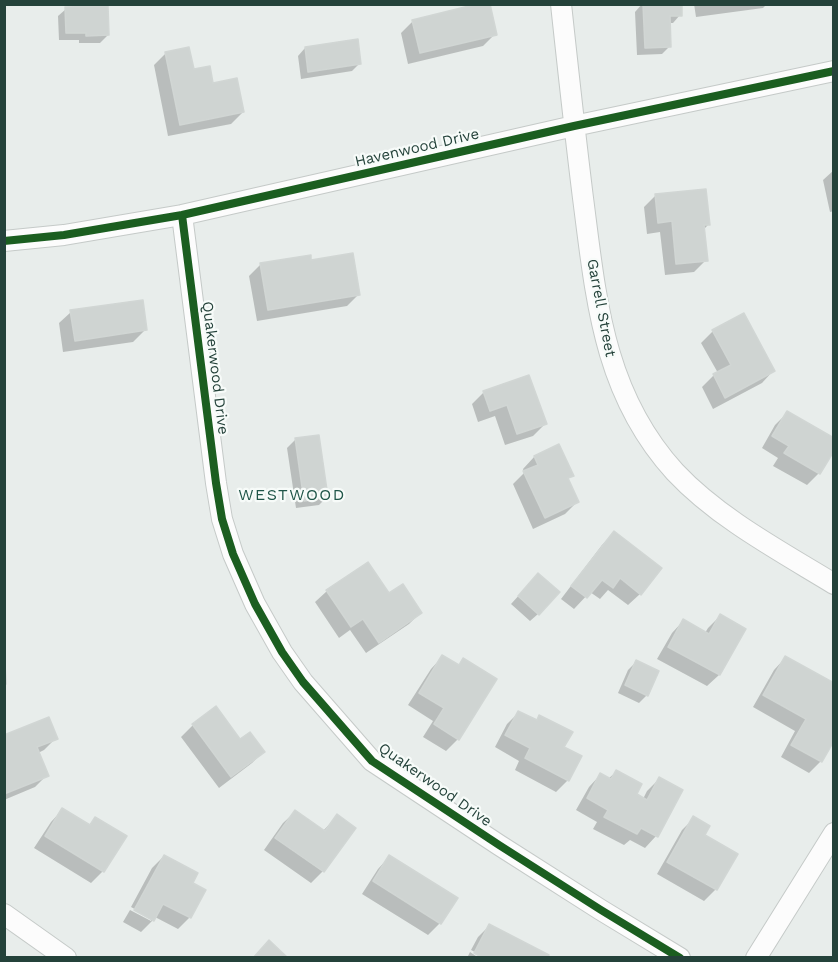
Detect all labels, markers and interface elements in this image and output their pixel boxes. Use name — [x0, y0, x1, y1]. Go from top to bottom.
street label: Havenwood Drive — [353, 125, 481, 171]
street label: Garrell Street — [583, 257, 619, 359]
street label: Quakerwood Drive — [198, 300, 232, 436]
district label: WESTWOOD — [238, 485, 346, 505]
street label: Quakerwood Drive — [375, 739, 495, 831]

